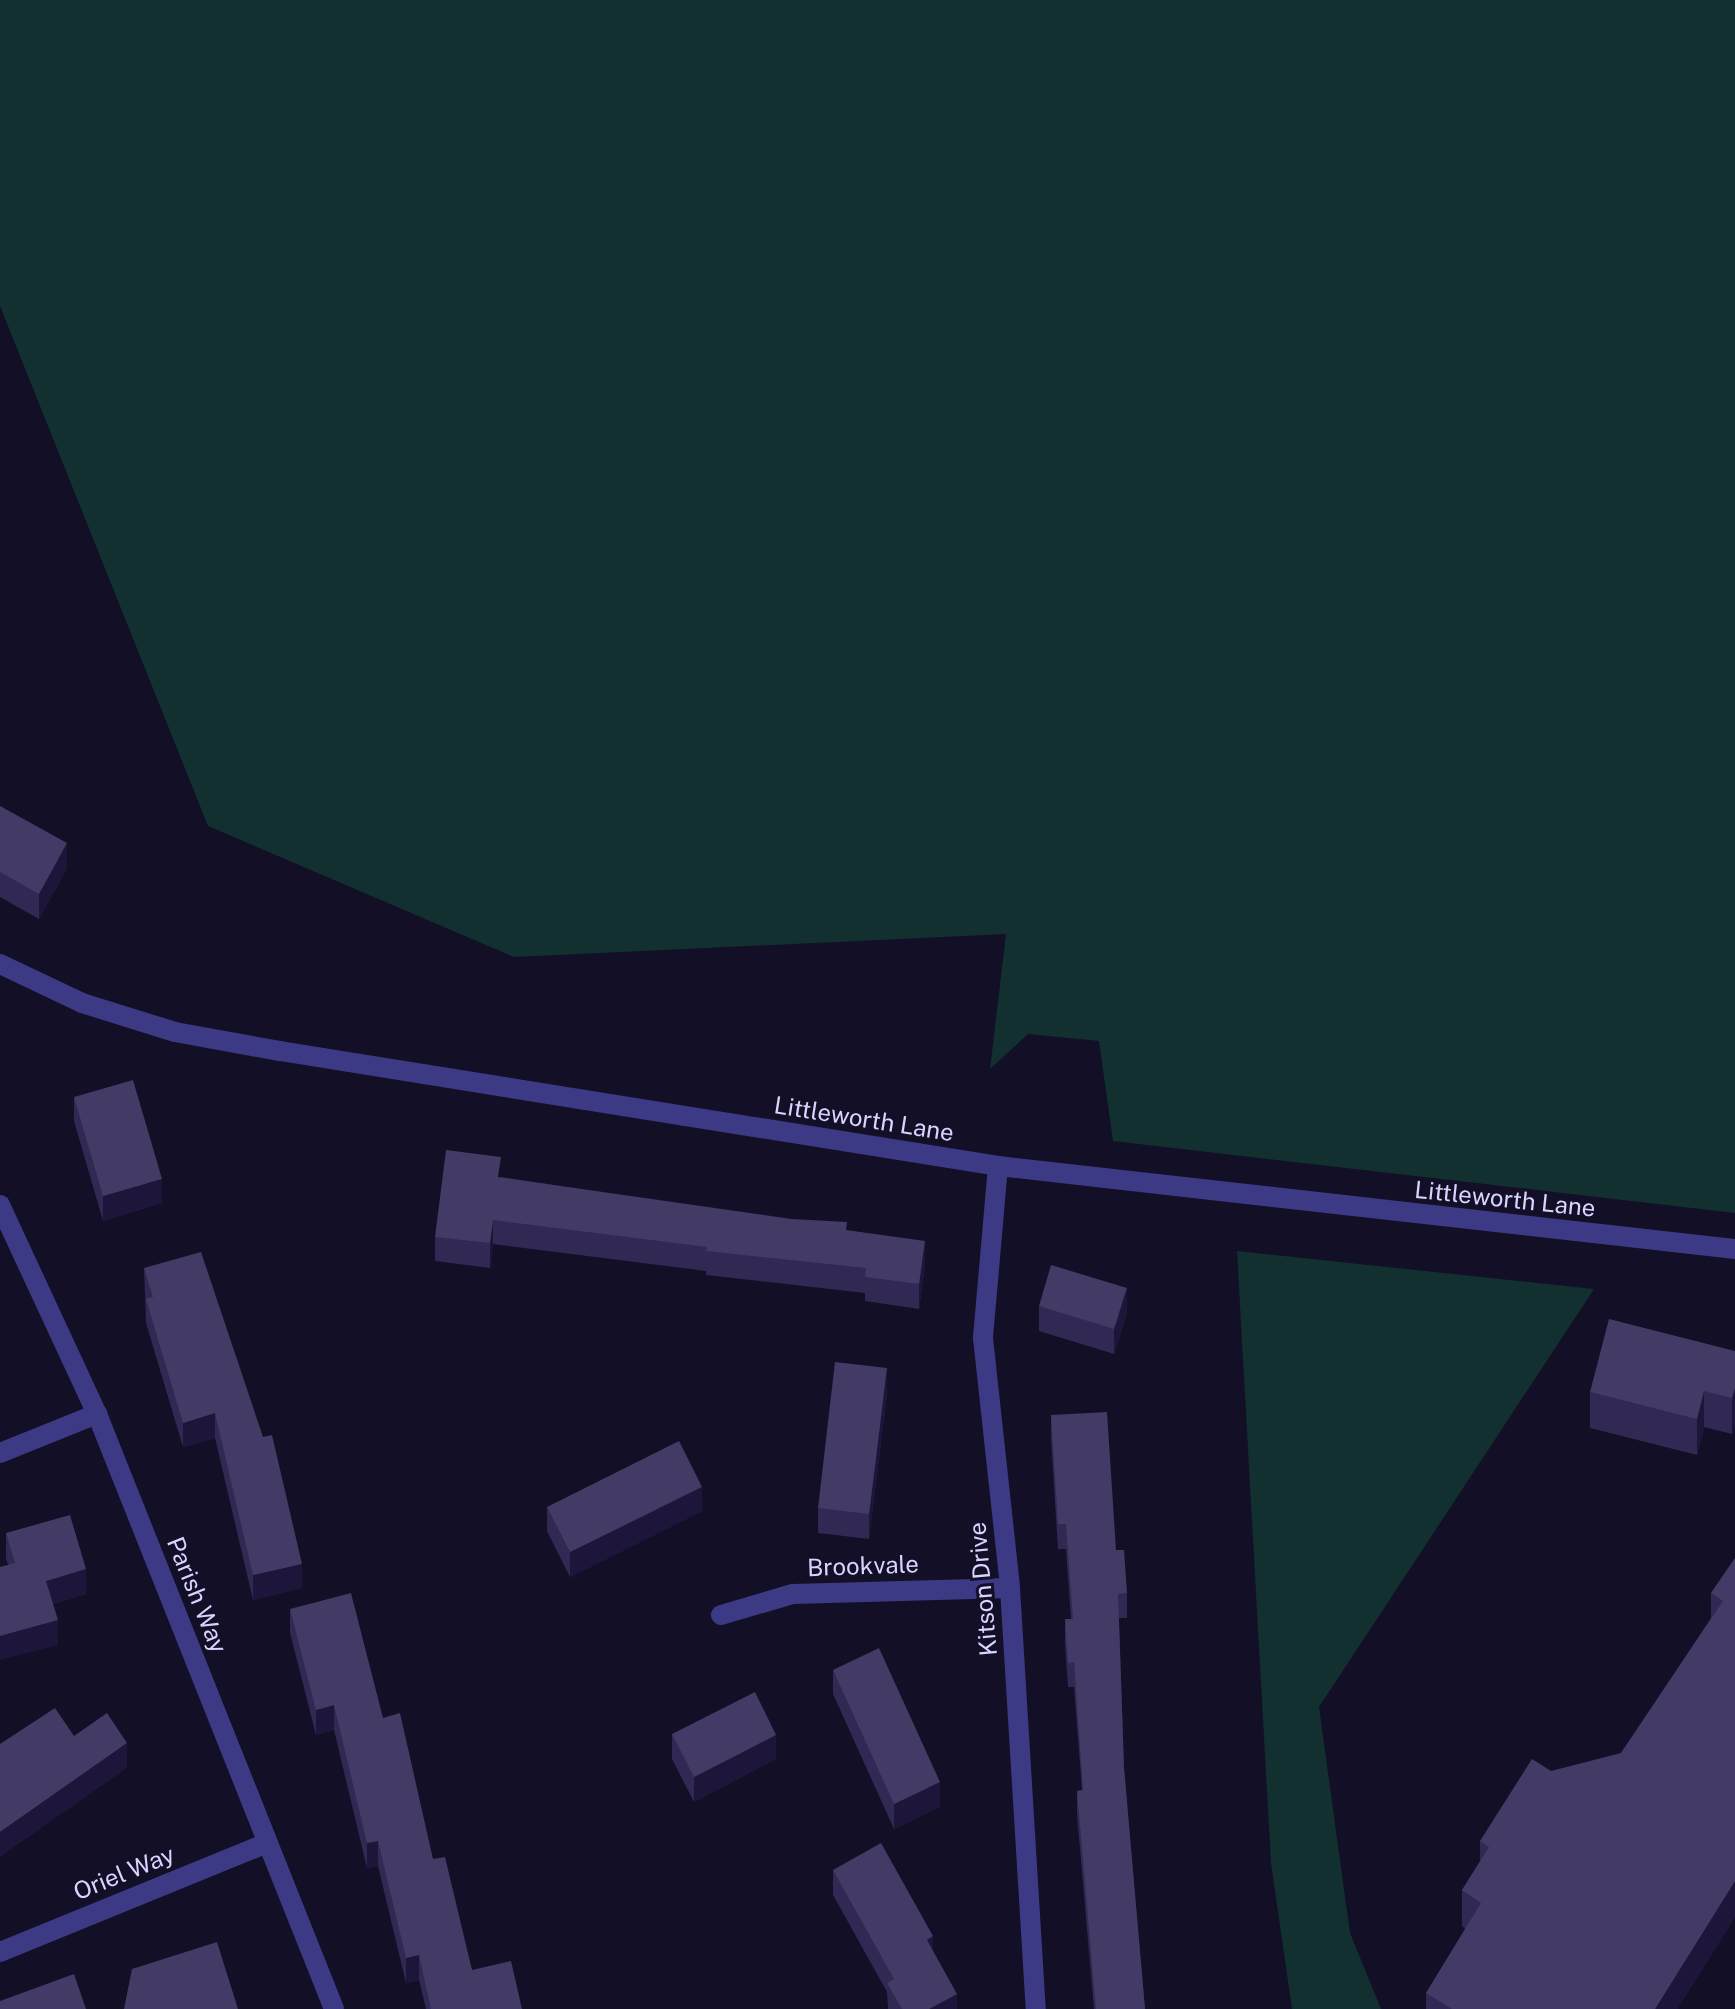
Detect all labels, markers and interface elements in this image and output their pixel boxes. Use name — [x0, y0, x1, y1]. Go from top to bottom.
street label: Littleworth Lane — [772, 1091, 956, 1147]
street label: Littleworth Lane — [1413, 1175, 1597, 1223]
street label: Kitson Drive — [963, 1521, 1003, 1657]
street label: Parish Way — [161, 1533, 233, 1657]
street label: Brookvale — [807, 1550, 919, 1582]
street label: Oriel Way — [69, 1840, 179, 1906]

